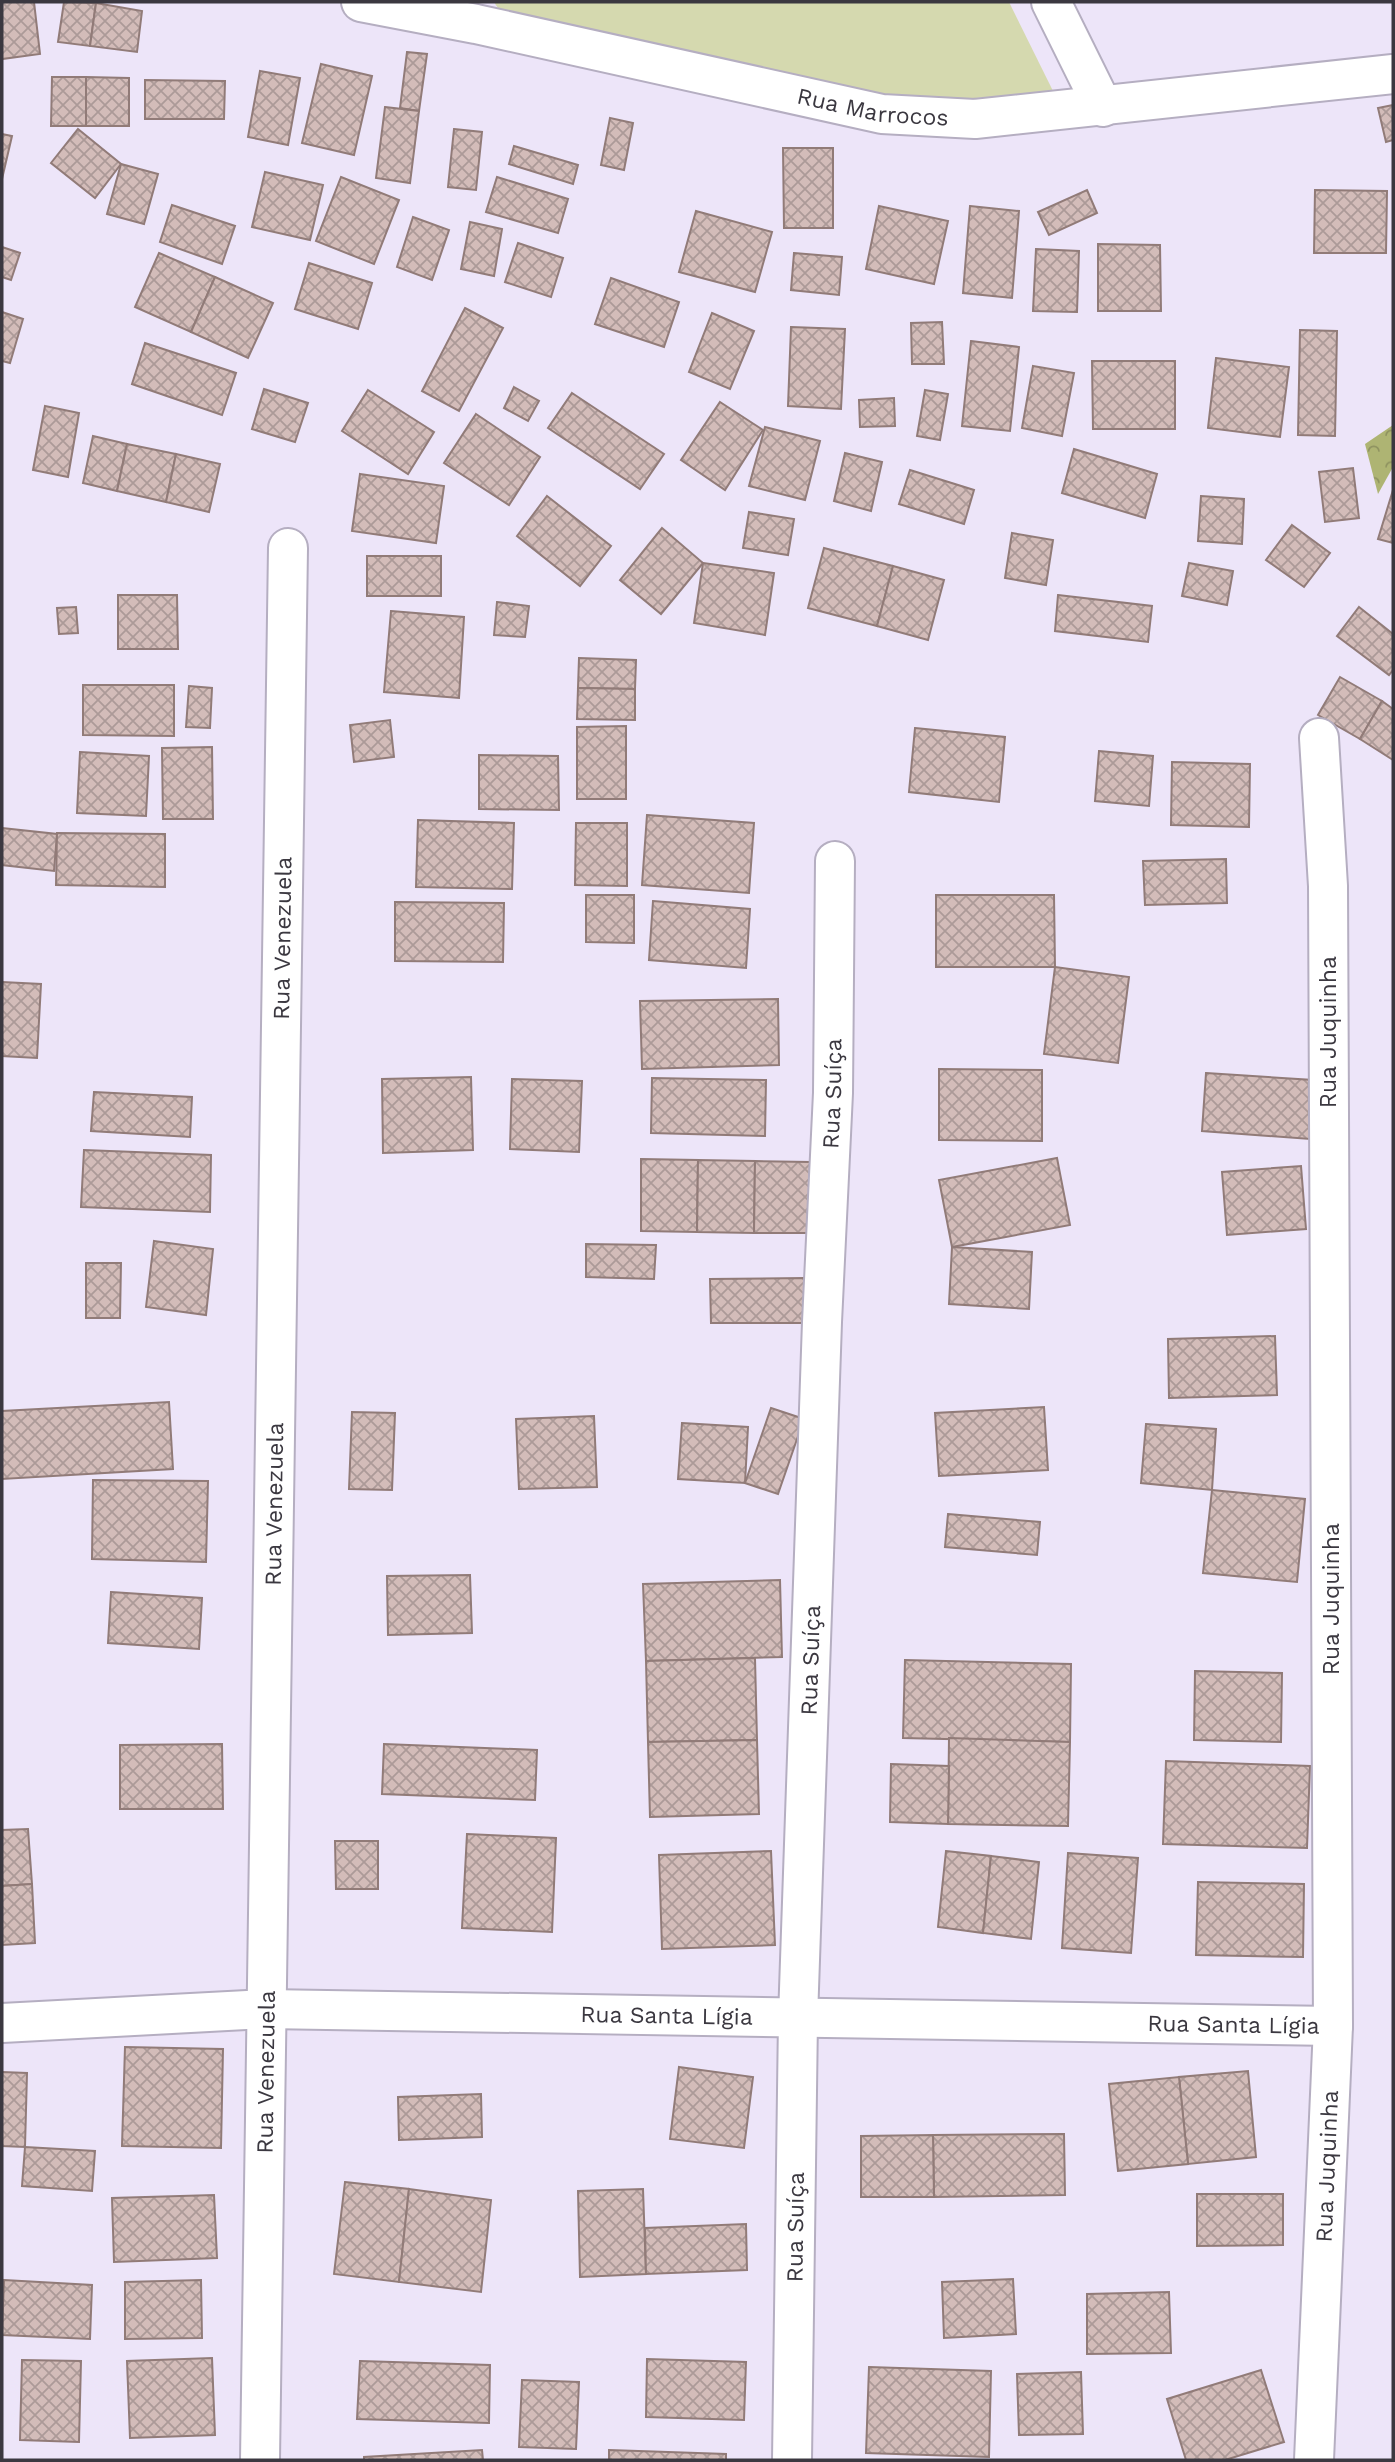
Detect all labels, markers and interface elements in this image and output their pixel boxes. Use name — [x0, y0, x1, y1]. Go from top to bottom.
street label: Rua Marrocos — [795, 82, 949, 131]
street label: Rua Venezuela — [268, 856, 297, 1020]
street label: Rua Juquinha — [1315, 956, 1342, 1108]
street label: Rua Suíça — [817, 1038, 847, 1150]
street label: Rua Venezuela — [259, 1422, 289, 1586]
street label: Rua Juquinha — [1318, 1523, 1345, 1675]
street label: Rua Suíça — [795, 1605, 826, 1716]
street label: Rua Venezuela — [251, 1990, 280, 2154]
street label: Rua Santa Lígia — [580, 2001, 753, 2030]
street label: Rua Santa Lígia — [1147, 2010, 1320, 2039]
street label: Rua Juquinha — [1310, 2090, 1344, 2243]
street label: Rua Suíça — [781, 2172, 809, 2282]

